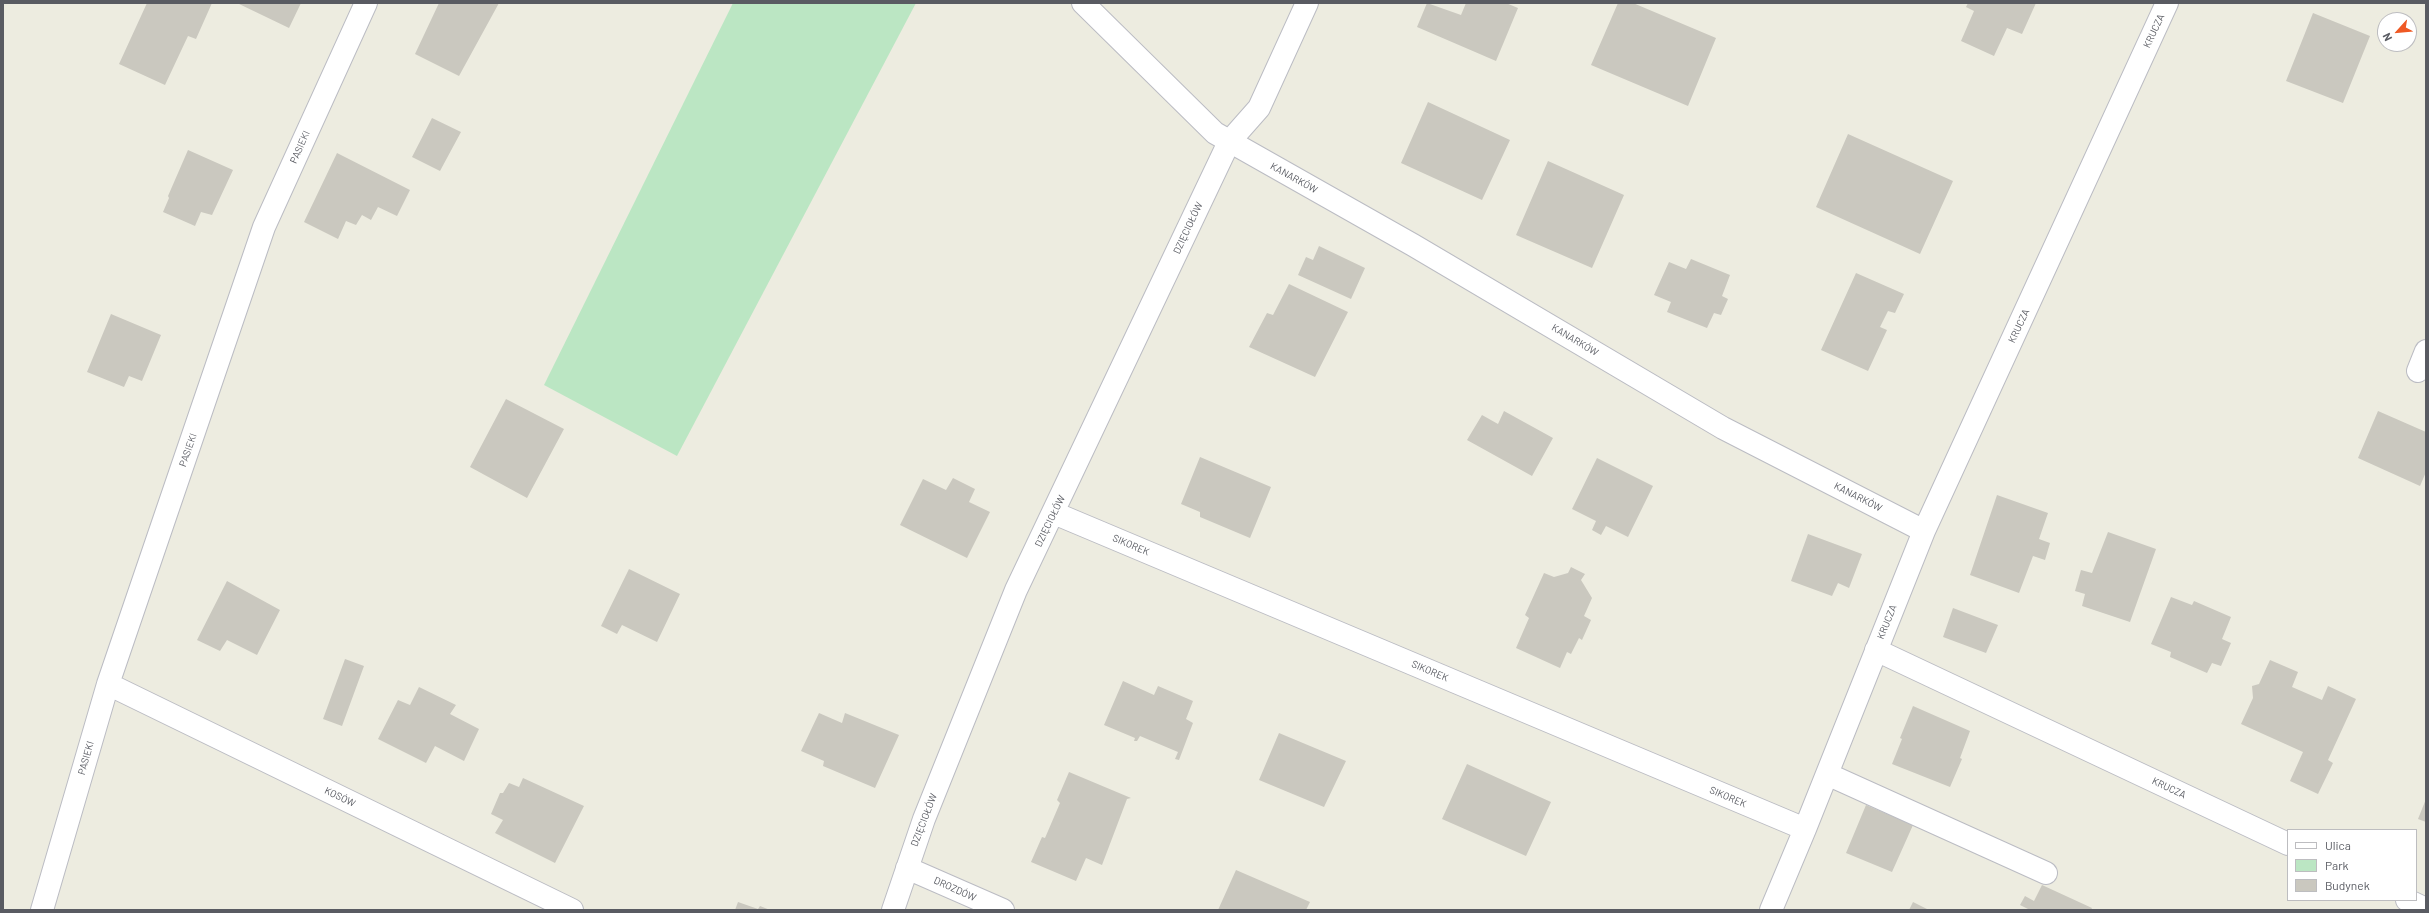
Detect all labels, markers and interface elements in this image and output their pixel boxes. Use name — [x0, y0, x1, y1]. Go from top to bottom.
street label: KRUCZA — [2141, 12, 2167, 50]
north arrow — [2377, 12, 2417, 52]
text: N — [2379, 31, 2394, 43]
street label: PASIEKI — [287, 129, 313, 165]
street label: KANARKÓW — [1268, 160, 1320, 196]
street label: DZIĘCIOŁÓW — [1171, 200, 1205, 256]
street label: KRUCZA — [2006, 307, 2032, 345]
street label: KANARKÓW — [1549, 321, 1601, 359]
street label: PASIEKI — [177, 432, 199, 468]
street label: KANARKÓW — [1832, 480, 1884, 514]
street label: DZIĘCIOŁÓW — [1032, 493, 1068, 549]
street label: SIKOREK — [1111, 532, 1151, 558]
street label: KRUCZA — [1875, 603, 1899, 641]
street label: SIKOREK — [1410, 658, 1450, 684]
street label: PASIEKI — [75, 740, 97, 776]
street label: KRUCZA — [2150, 775, 2188, 801]
street label: KOSÓW — [323, 784, 357, 810]
street label: SIKOREK — [1708, 784, 1748, 810]
street label: DZIĘCIOŁÓW — [908, 792, 940, 848]
legend — [2287, 829, 2417, 901]
text: Ulica — [2325, 838, 2351, 852]
text: Park — [2325, 858, 2349, 872]
street label: DROZDÓW — [932, 874, 978, 904]
text: Budynek — [2325, 878, 2370, 892]

